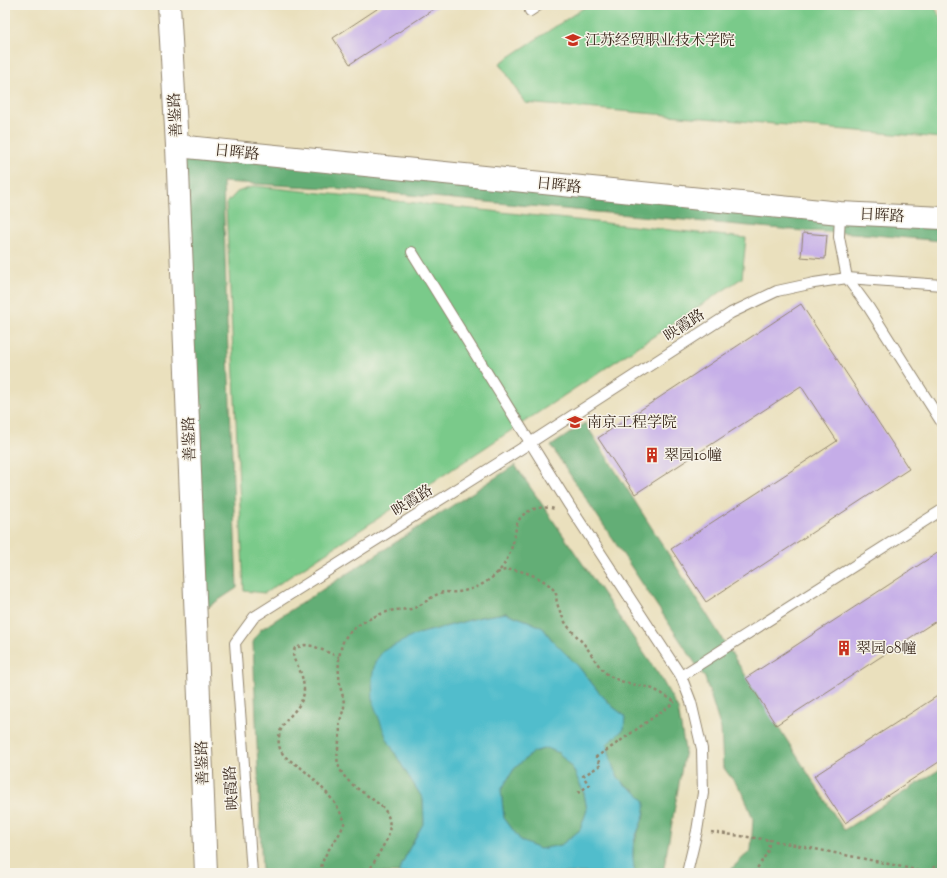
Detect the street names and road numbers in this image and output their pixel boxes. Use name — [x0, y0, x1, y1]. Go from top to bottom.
street label: 善鉴路 — [165, 92, 188, 138]
street label: 日晖路 — [213, 141, 260, 166]
street label: 日晖路 — [535, 174, 582, 199]
street label: 日晖路 — [859, 205, 905, 228]
street label: 映霞路 — [660, 305, 709, 347]
street label: 善鉴路 — [179, 416, 202, 462]
street label: 映霞路 — [388, 480, 437, 522]
street label: 善鉴路 — [192, 740, 215, 786]
street label: 映霞路 — [220, 765, 245, 811]

